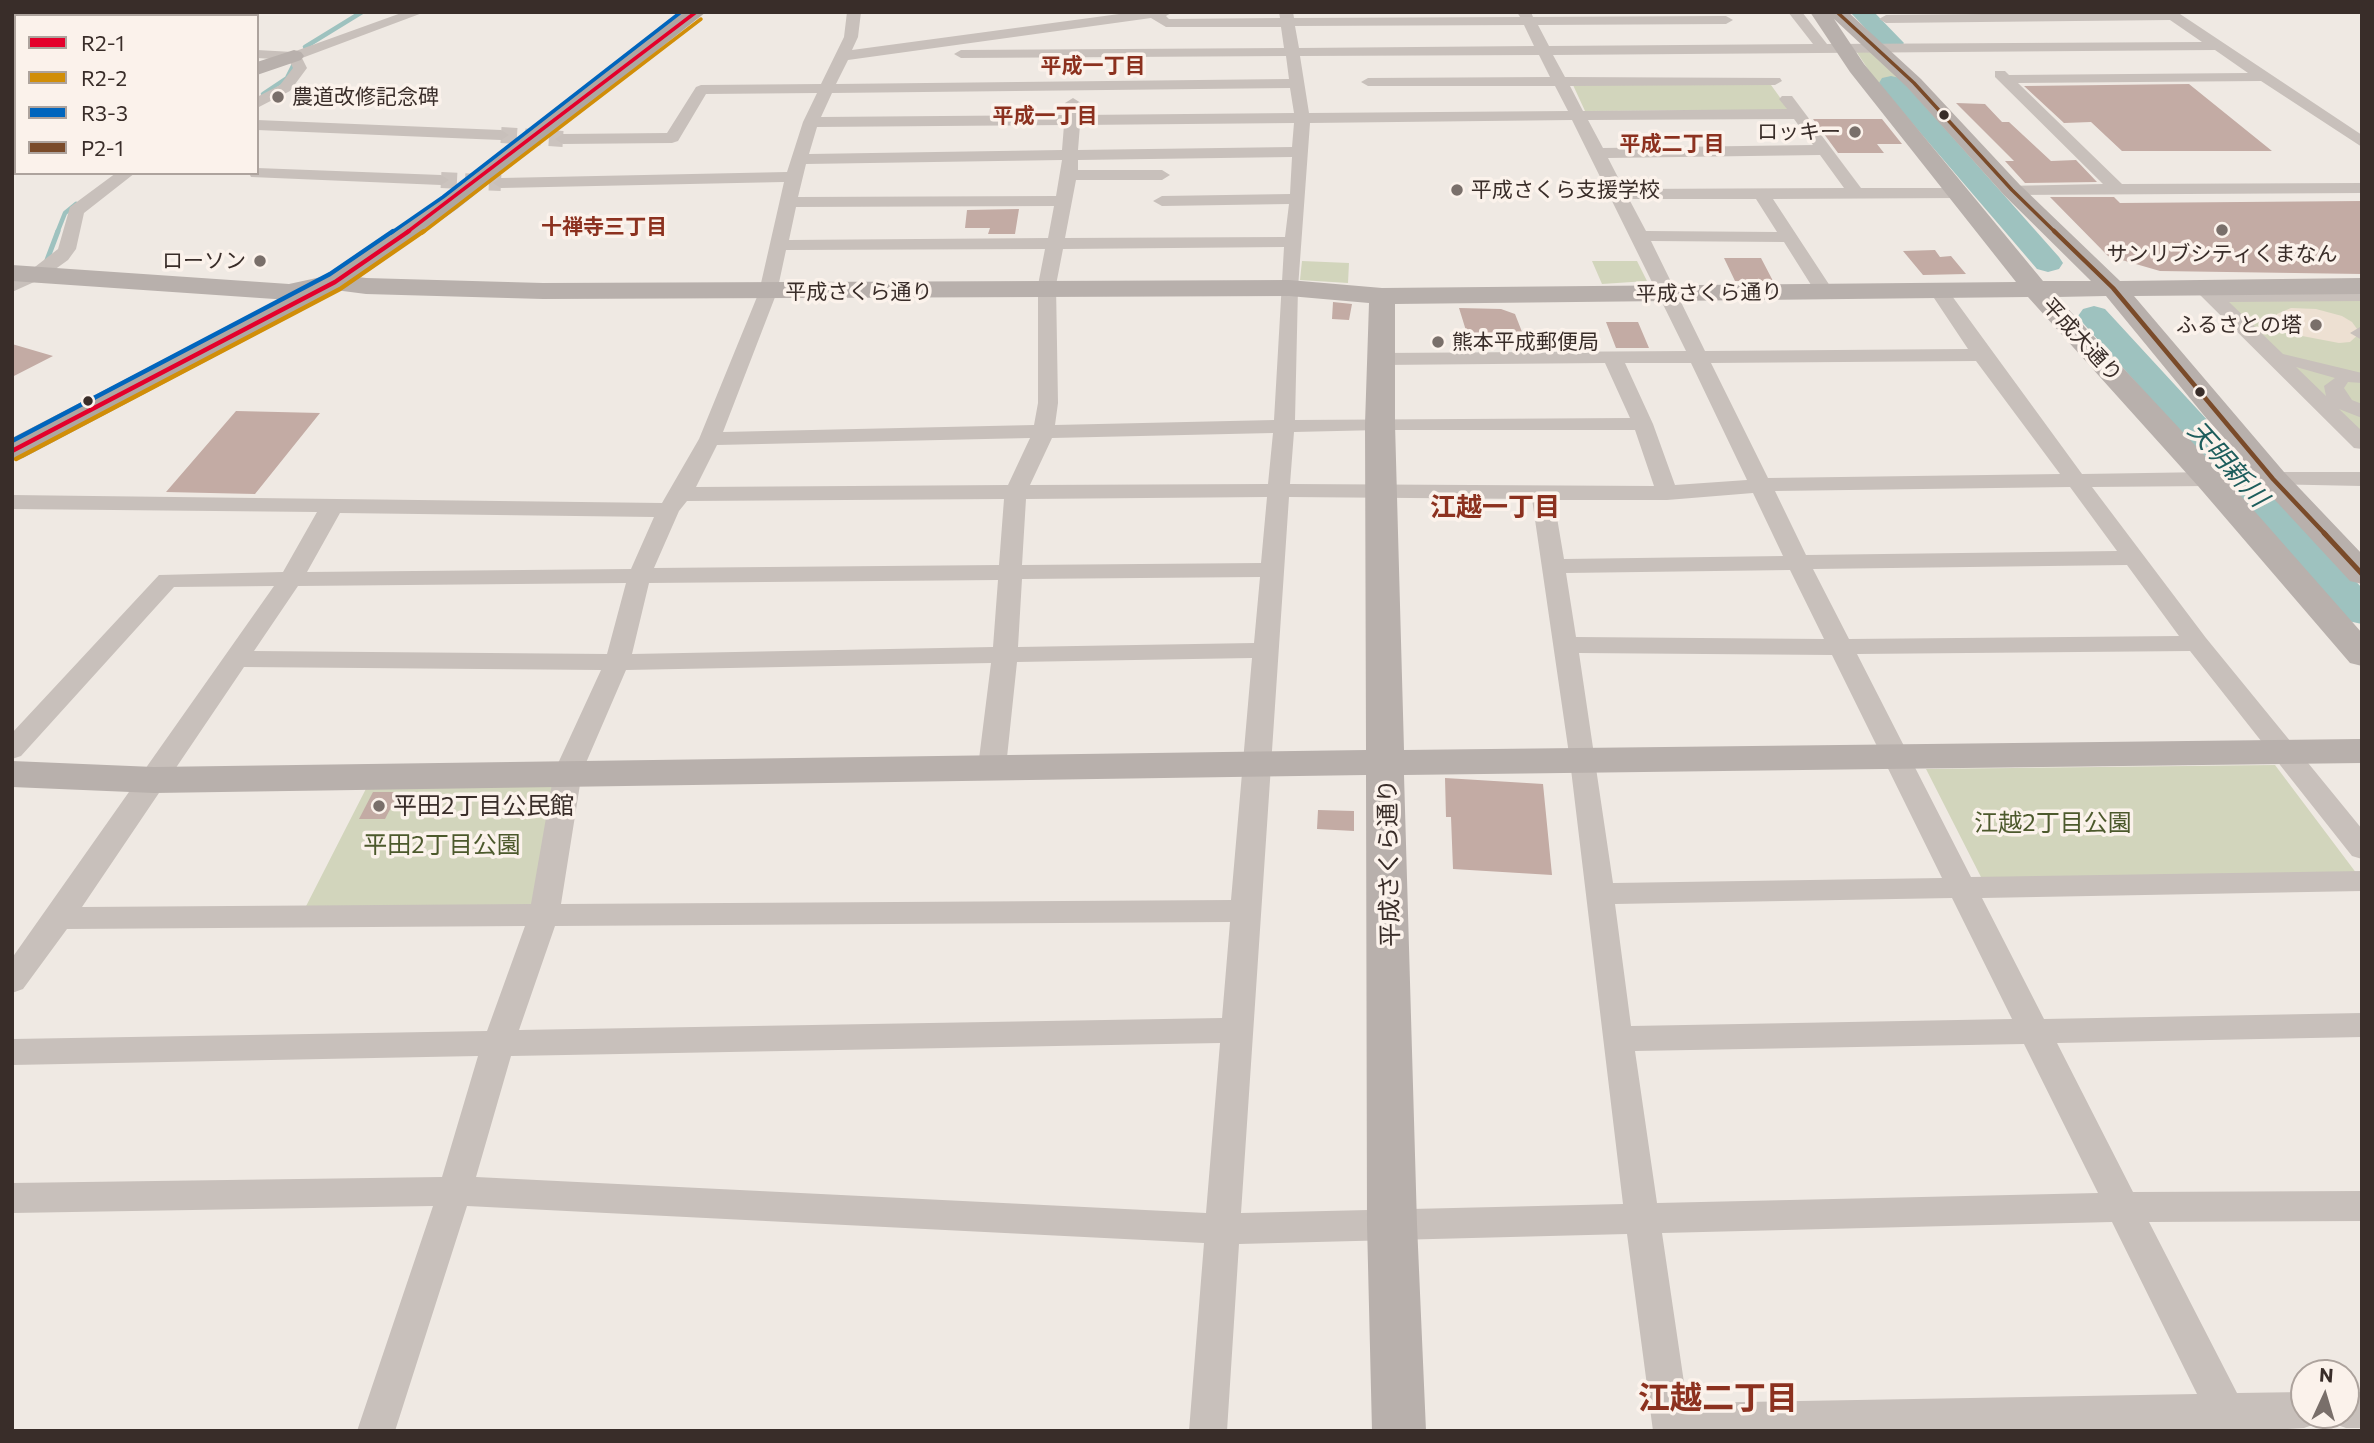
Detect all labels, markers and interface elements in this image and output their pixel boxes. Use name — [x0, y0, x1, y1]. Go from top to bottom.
legend — [14, 14, 259, 175]
text: R2-1 — [81, 30, 125, 55]
district label: 平成一丁目 — [1041, 53, 1145, 79]
text: R2-2 — [81, 65, 127, 90]
place label: 農道改修記念碑 — [292, 84, 439, 110]
marker: 農道改修記念碑 — [270, 89, 286, 105]
text: R3-3 — [81, 100, 128, 125]
district label: 平成一丁目 — [993, 103, 1097, 129]
unlabelled marker — [1937, 108, 1951, 122]
place label: ロッキー — [1757, 119, 1841, 145]
marker: ロッキー — [1847, 124, 1863, 140]
district label: 平成二丁目 — [1620, 131, 1724, 157]
text: P2-1 — [81, 135, 124, 160]
place label: 平成さくら支援学校 — [1471, 177, 1660, 203]
marker: 平成さくら支援学校 — [1449, 182, 1465, 198]
district label: 十禅寺三丁目 — [541, 214, 667, 240]
marker: サンリブシティくまなん — [2214, 222, 2230, 238]
place label: サンリブシティくまなん — [2107, 241, 2337, 267]
place label: ローソン — [162, 248, 246, 274]
marker: ローソン — [252, 253, 268, 269]
street label: 平成さくら通り — [786, 279, 932, 305]
street label: 平成さくら通り — [1635, 279, 1783, 307]
street label: 平成大通り — [2037, 293, 2127, 387]
place label: ふるさとの塔 — [2176, 312, 2302, 338]
marker: ふるさとの塔 — [2308, 317, 2324, 333]
place label: 熊本平成郵便局 — [1452, 329, 1599, 355]
marker: 熊本平成郵便局 — [1430, 334, 1446, 350]
unlabelled marker — [2193, 385, 2207, 399]
unlabelled marker — [81, 394, 95, 408]
water label: 天明新川 — [2182, 415, 2274, 513]
district label: 江越一丁目 — [1430, 491, 1560, 523]
street label: 平成さくら通り — [1373, 779, 1405, 947]
place label: 平田2丁目公民館 — [393, 792, 574, 820]
marker: 平田2丁目公民館 — [371, 798, 387, 814]
park label: 江越2丁目公園 — [1974, 809, 2132, 837]
park label: 平田2丁目公園 — [363, 831, 521, 859]
north arrow — [2290, 1359, 2360, 1429]
text: N — [2318, 1363, 2334, 1387]
district label: 江越二丁目 — [1638, 1379, 1798, 1417]

